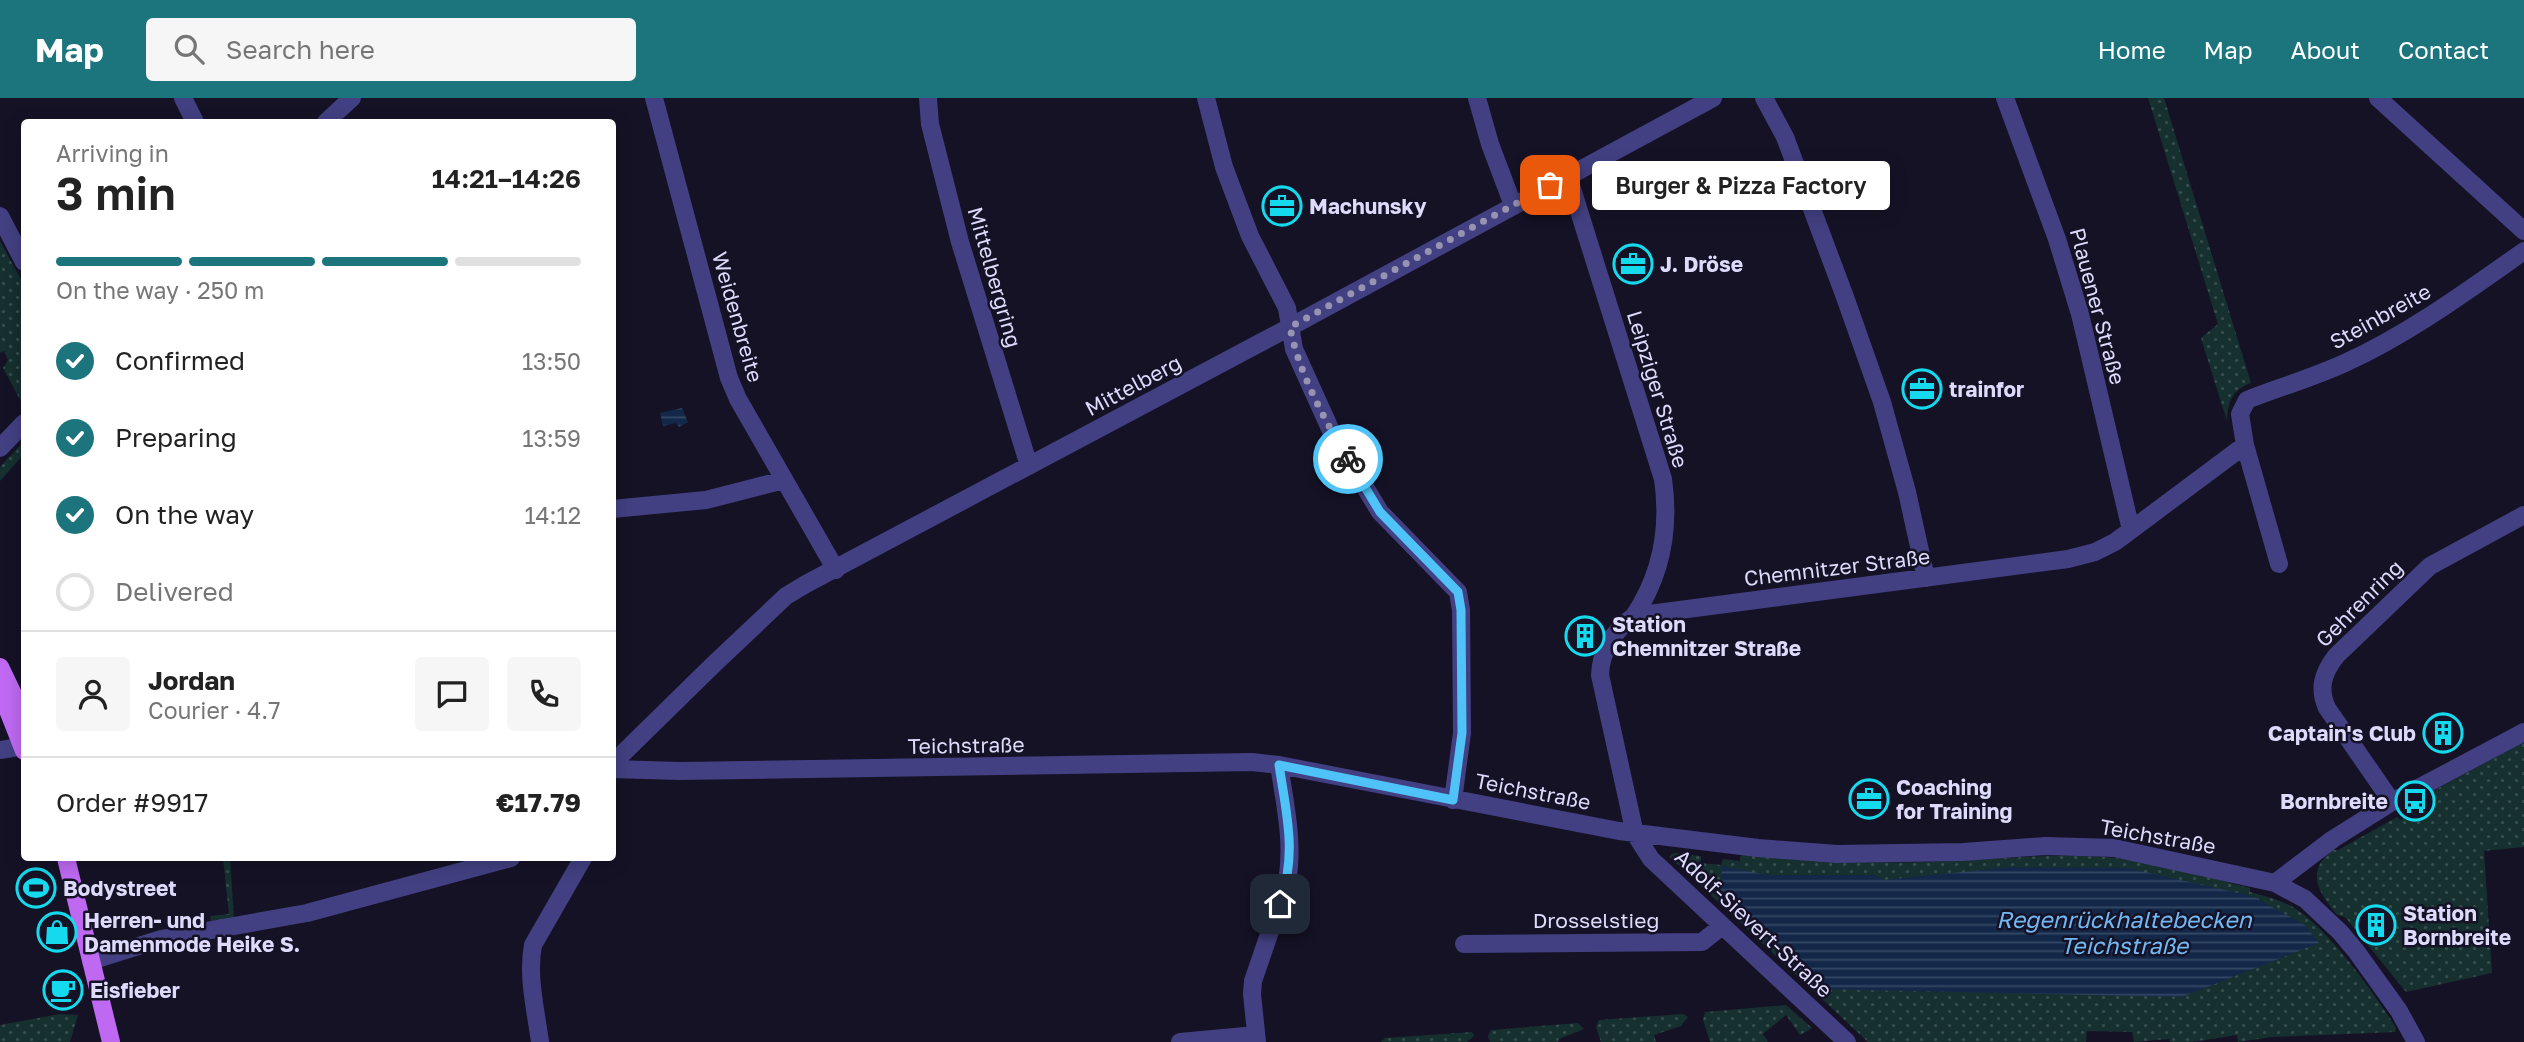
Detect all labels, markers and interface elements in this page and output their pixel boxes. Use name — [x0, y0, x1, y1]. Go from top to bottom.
search box — [146, 18, 636, 81]
text: Map — [35, 30, 104, 69]
icon: search — [170, 30, 208, 68]
text: Search here — [226, 34, 375, 65]
text: Home — [2098, 35, 2166, 64]
text: Map — [2204, 35, 2253, 64]
text: About — [2291, 35, 2360, 64]
text: Contact — [2398, 35, 2489, 64]
text: Arriving in — [56, 139, 169, 167]
pin — [1520, 155, 1580, 215]
callout: Burger & Pizza Factory — [1592, 160, 1890, 210]
text: 14:21–14:26 — [432, 163, 581, 194]
text: 3 min — [56, 165, 176, 220]
icon: bag — [1531, 166, 1569, 204]
text: Burger & Pizza Factory — [1615, 171, 1867, 199]
office icon: Machunsky — [1261, 185, 1303, 227]
place label: Machunsky — [1309, 193, 1427, 219]
street label: Mittelbergring — [963, 204, 1027, 350]
street label: Plauener Straße — [2065, 225, 2131, 387]
office icon: J. Dröse — [1612, 243, 1654, 285]
street label: Weidenbreite — [707, 249, 769, 385]
place label: J. Dröse — [1660, 251, 1743, 277]
text: On the way · 250 m — [56, 276, 264, 304]
street label: Steinbreite — [2325, 278, 2435, 354]
street label: Leipziger Straße — [1622, 307, 1694, 471]
icon: check — [56, 342, 94, 380]
text: Confirmed — [115, 345, 245, 376]
text: 13:50 — [522, 347, 581, 375]
street label: Mittelberg — [1080, 349, 1186, 421]
office icon: trainfor — [1901, 368, 1943, 410]
place label: trainfor — [1949, 376, 2024, 402]
icon: check — [56, 419, 94, 457]
text: Preparing — [115, 422, 237, 453]
text: 13:59 — [522, 424, 581, 452]
courier — [1313, 424, 1383, 494]
icon: bike — [1329, 440, 1367, 478]
icon: check — [56, 496, 94, 534]
text: On the way — [115, 499, 254, 530]
text: 14:12 — [524, 501, 581, 529]
street label: Chemnitzer Straße — [1742, 543, 1932, 591]
street label: Gehrenring — [2310, 554, 2408, 652]
text: Delivered — [115, 576, 234, 607]
place label: Station Chemnitzer Straße — [1612, 611, 1801, 661]
building icon: Station Chemnitzer Straße — [1564, 615, 1606, 657]
button: person — [56, 657, 130, 731]
button: chat — [415, 657, 489, 731]
button: phone — [507, 657, 581, 731]
text: Jordan — [148, 665, 235, 696]
text: Courier · 4.7 — [148, 696, 280, 724]
building icon: Captain's Club — [2422, 712, 2464, 754]
place label: Captain's Club — [2268, 720, 2416, 746]
street label: Teichstraße — [907, 731, 1025, 759]
street label: Teichstraße — [1473, 767, 1593, 815]
place label: Coaching for Training — [1896, 774, 2012, 824]
office icon: Coaching for Training — [1848, 778, 1890, 820]
bus stop icon: Bornbreite — [2394, 780, 2436, 822]
text: Order #9917 — [56, 787, 208, 818]
text: €17.79 — [496, 787, 581, 818]
place label: Bornbreite — [2280, 788, 2388, 814]
street label: Teichstraße — [2098, 813, 2218, 859]
street label: Adolf-Sievert-Straße — [1670, 843, 1838, 1003]
sports icon: Bodystreet — [15, 867, 57, 909]
pin — [1250, 874, 1310, 934]
place label: Bodystreet — [63, 875, 177, 901]
icon: home — [1261, 885, 1299, 923]
place label: Station Bornbreite — [2403, 900, 2511, 950]
building icon: Station Bornbreite — [2355, 904, 2397, 946]
water label: Regenrückhaltebecken Teichstraße — [1996, 905, 2253, 959]
place label: Herren- und Damenmode Heike S. — [84, 907, 300, 957]
street label: Drosselstieg — [1533, 907, 1659, 933]
shop icon: Herren- und Damenmode Heike S. — [36, 911, 78, 953]
cafe icon: Eisfieber — [42, 969, 84, 1011]
place label: Eisfieber — [90, 977, 180, 1003]

